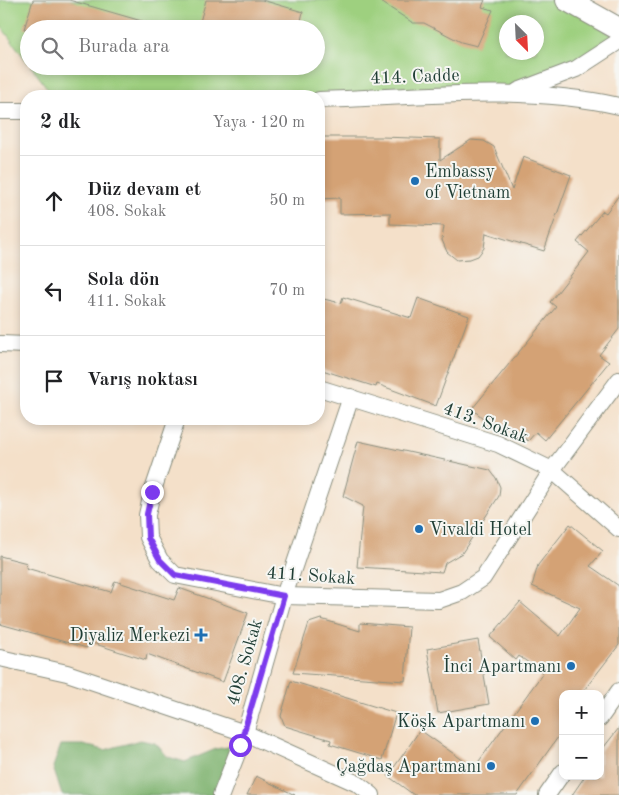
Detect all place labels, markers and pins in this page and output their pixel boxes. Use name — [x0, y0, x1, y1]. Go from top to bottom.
place label: Embassy of Vietnam — [425, 163, 510, 202]
marker: Embassy of Vietnam — [409, 175, 421, 187]
place label: Vivaldi Hotel — [429, 521, 532, 539]
marker: Vivaldi Hotel — [413, 523, 425, 535]
place label: Diyaliz Merkezi — [69, 627, 190, 645]
marker: Diyaliz Merkezi — [194, 628, 208, 642]
place label: İnci Apartmanı — [443, 655, 561, 676]
marker: İnci Apartmanı — [565, 660, 577, 672]
place label: Köşk Apartmanı — [397, 713, 525, 731]
marker: Köşk Apartmanı — [529, 715, 541, 727]
place label: Çağdaş Apartmanı — [336, 758, 481, 776]
marker: Çağdaş Apartmanı — [485, 760, 497, 772]

